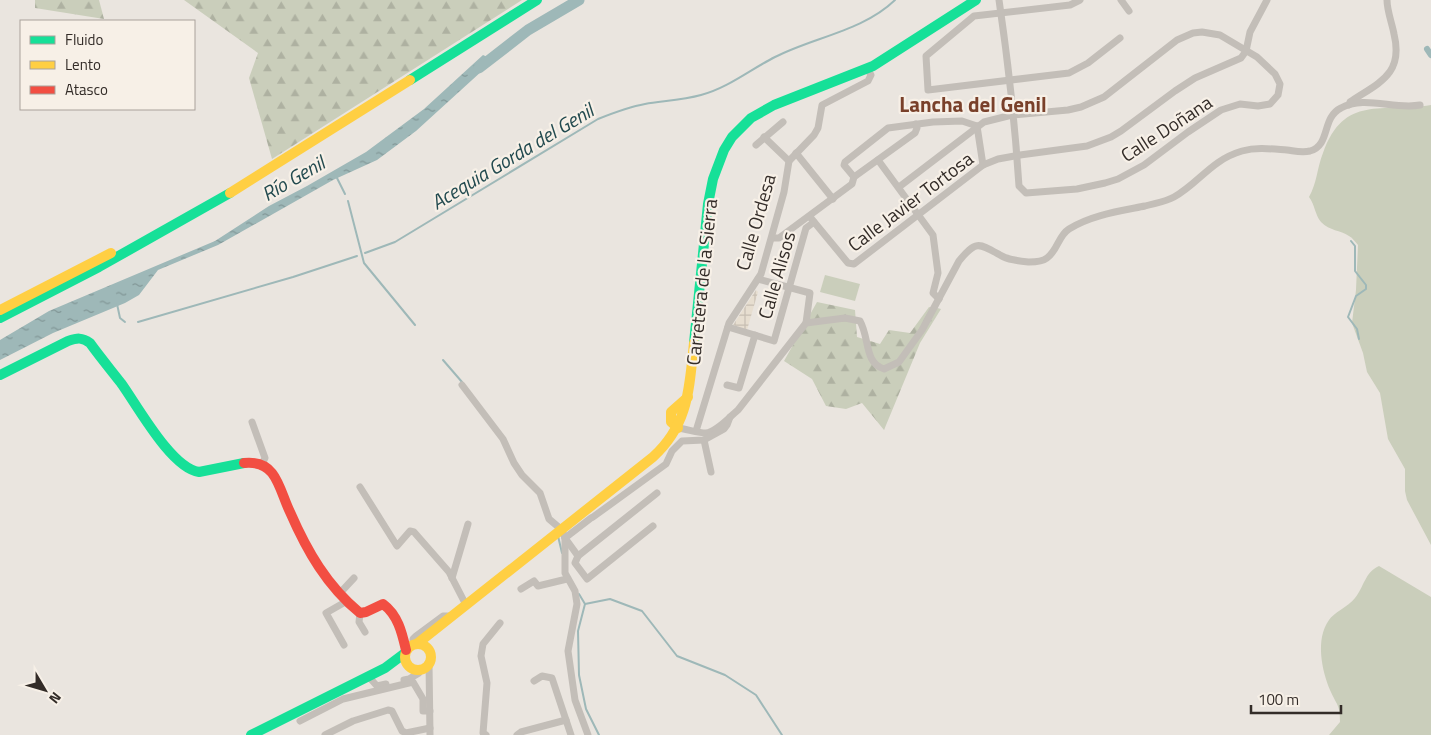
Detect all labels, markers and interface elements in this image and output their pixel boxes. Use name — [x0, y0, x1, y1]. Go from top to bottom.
legend — [20, 20, 195, 110]
text: Fluido — [65, 28, 104, 51]
text: Lento — [65, 53, 101, 76]
text: Atasco — [65, 78, 108, 101]
street label: Calle Doñana — [1114, 87, 1218, 169]
district label: Lancha del Genil — [899, 88, 1047, 120]
water label: Acequia Gorda del Genil — [425, 94, 602, 217]
street label: Calle Javier Tortosa — [841, 144, 979, 258]
water label: Río Genil — [255, 146, 333, 209]
street label: Calle Ordesa — [727, 170, 783, 274]
street label: Carretera de la Sierra — [678, 197, 724, 367]
street label: Calle Alisos — [750, 228, 802, 322]
north arrow — [20, 665, 70, 715]
scale bar — [1251, 682, 1341, 714]
text: N — [44, 688, 67, 709]
text: 100 m — [1258, 688, 1299, 711]

